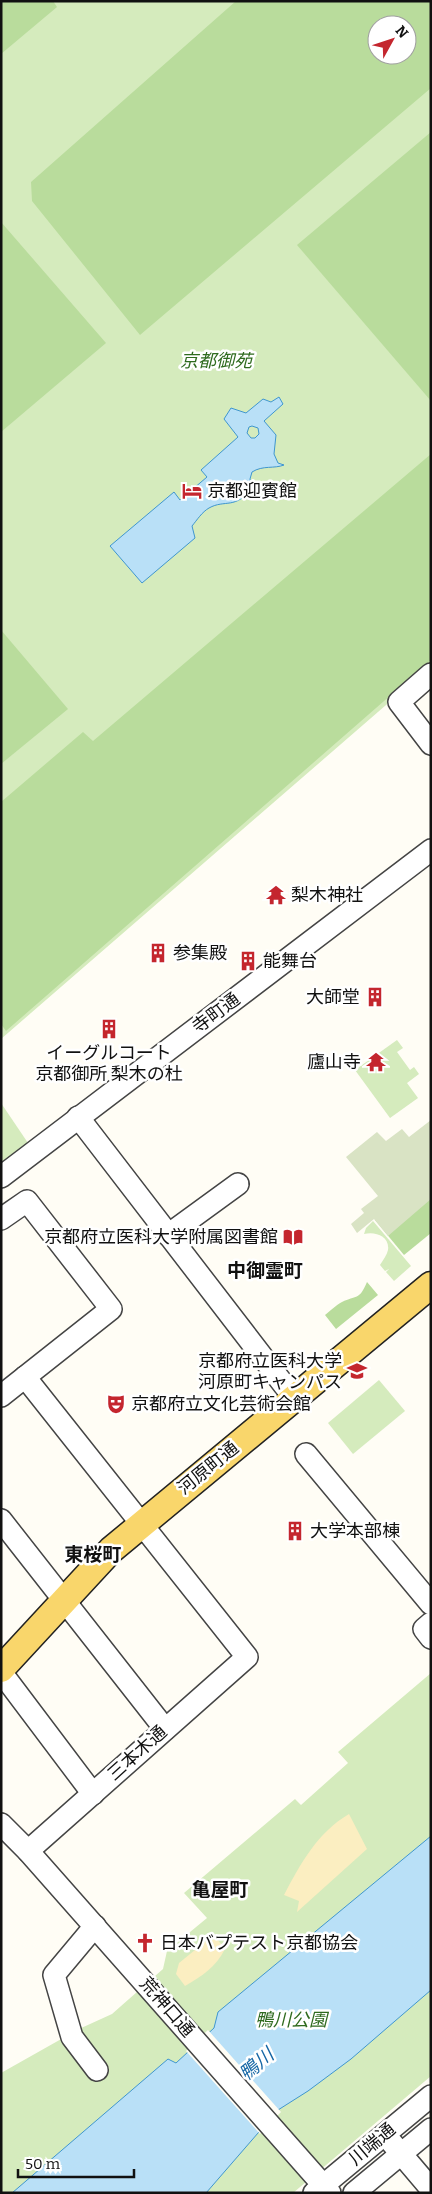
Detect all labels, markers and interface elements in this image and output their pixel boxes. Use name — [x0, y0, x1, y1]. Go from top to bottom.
north arrow — [367, 15, 417, 65]
text: N — [392, 22, 412, 42]
park label: 京都御苑 — [180, 350, 255, 372]
hotel icon: 京都迎賓館 — [181, 480, 203, 502]
place label: 京都迎賓館 — [207, 480, 297, 502]
temple icon: 梨木神社 — [265, 884, 287, 906]
place label: 梨木神社 — [291, 884, 363, 906]
building icon: 参集殿 — [147, 942, 169, 964]
place label: 参集殿 — [173, 942, 227, 964]
building icon: 能舞台 — [237, 950, 259, 972]
place label: 能舞台 — [263, 950, 317, 972]
place label: 大師堂 — [306, 986, 360, 1008]
building icon: 大師堂 — [364, 986, 386, 1008]
street label: 寺町通 — [188, 988, 244, 1038]
building icon: イーグルコート 京都御所 梨木の杜 — [98, 1018, 120, 1040]
place label: イーグルコート 京都御所 梨木の杜 — [35, 1042, 183, 1085]
place label: 廬山寺 — [307, 1051, 361, 1073]
temple icon: 廬山寺 — [365, 1051, 387, 1073]
place label: 京都府立医科大学附属図書館 — [44, 1226, 278, 1248]
library icon: 京都府立医科大学附属図書館 — [282, 1226, 304, 1248]
district label: 中御霊町 — [227, 1259, 303, 1282]
place label: 京都府立医科大学 河原町キャンパス — [198, 1350, 342, 1393]
school or university icon: 京都府立医科大学 河原町キャンパス — [346, 1360, 368, 1382]
theatre icon: 京都府立文化芸術会館 — [105, 1393, 127, 1415]
place label: 京都府立文化芸術会館 — [131, 1393, 311, 1415]
street label: 河原町通 — [173, 1437, 243, 1499]
building icon: 大学本部棟 — [284, 1520, 306, 1542]
place label: 大学本部棟 — [310, 1520, 400, 1542]
district label: 東桜町 — [64, 1543, 122, 1566]
street label: 三本木通 — [103, 1721, 171, 1785]
district label: 亀屋町 — [191, 1878, 249, 1901]
church icon: 日本バプテスト京都協会 — [134, 1932, 156, 1954]
place label: 日本バプテスト京都協会 — [160, 1932, 358, 1954]
street label: 荒神口通 — [135, 1973, 199, 2041]
park label: 鴨川公園 — [255, 2009, 330, 2031]
water label: 鴨川 — [234, 2042, 280, 2085]
street label: 川端通 — [344, 2118, 400, 2170]
scale bar — [18, 2146, 134, 2178]
text: 50 m — [25, 2155, 61, 2173]

